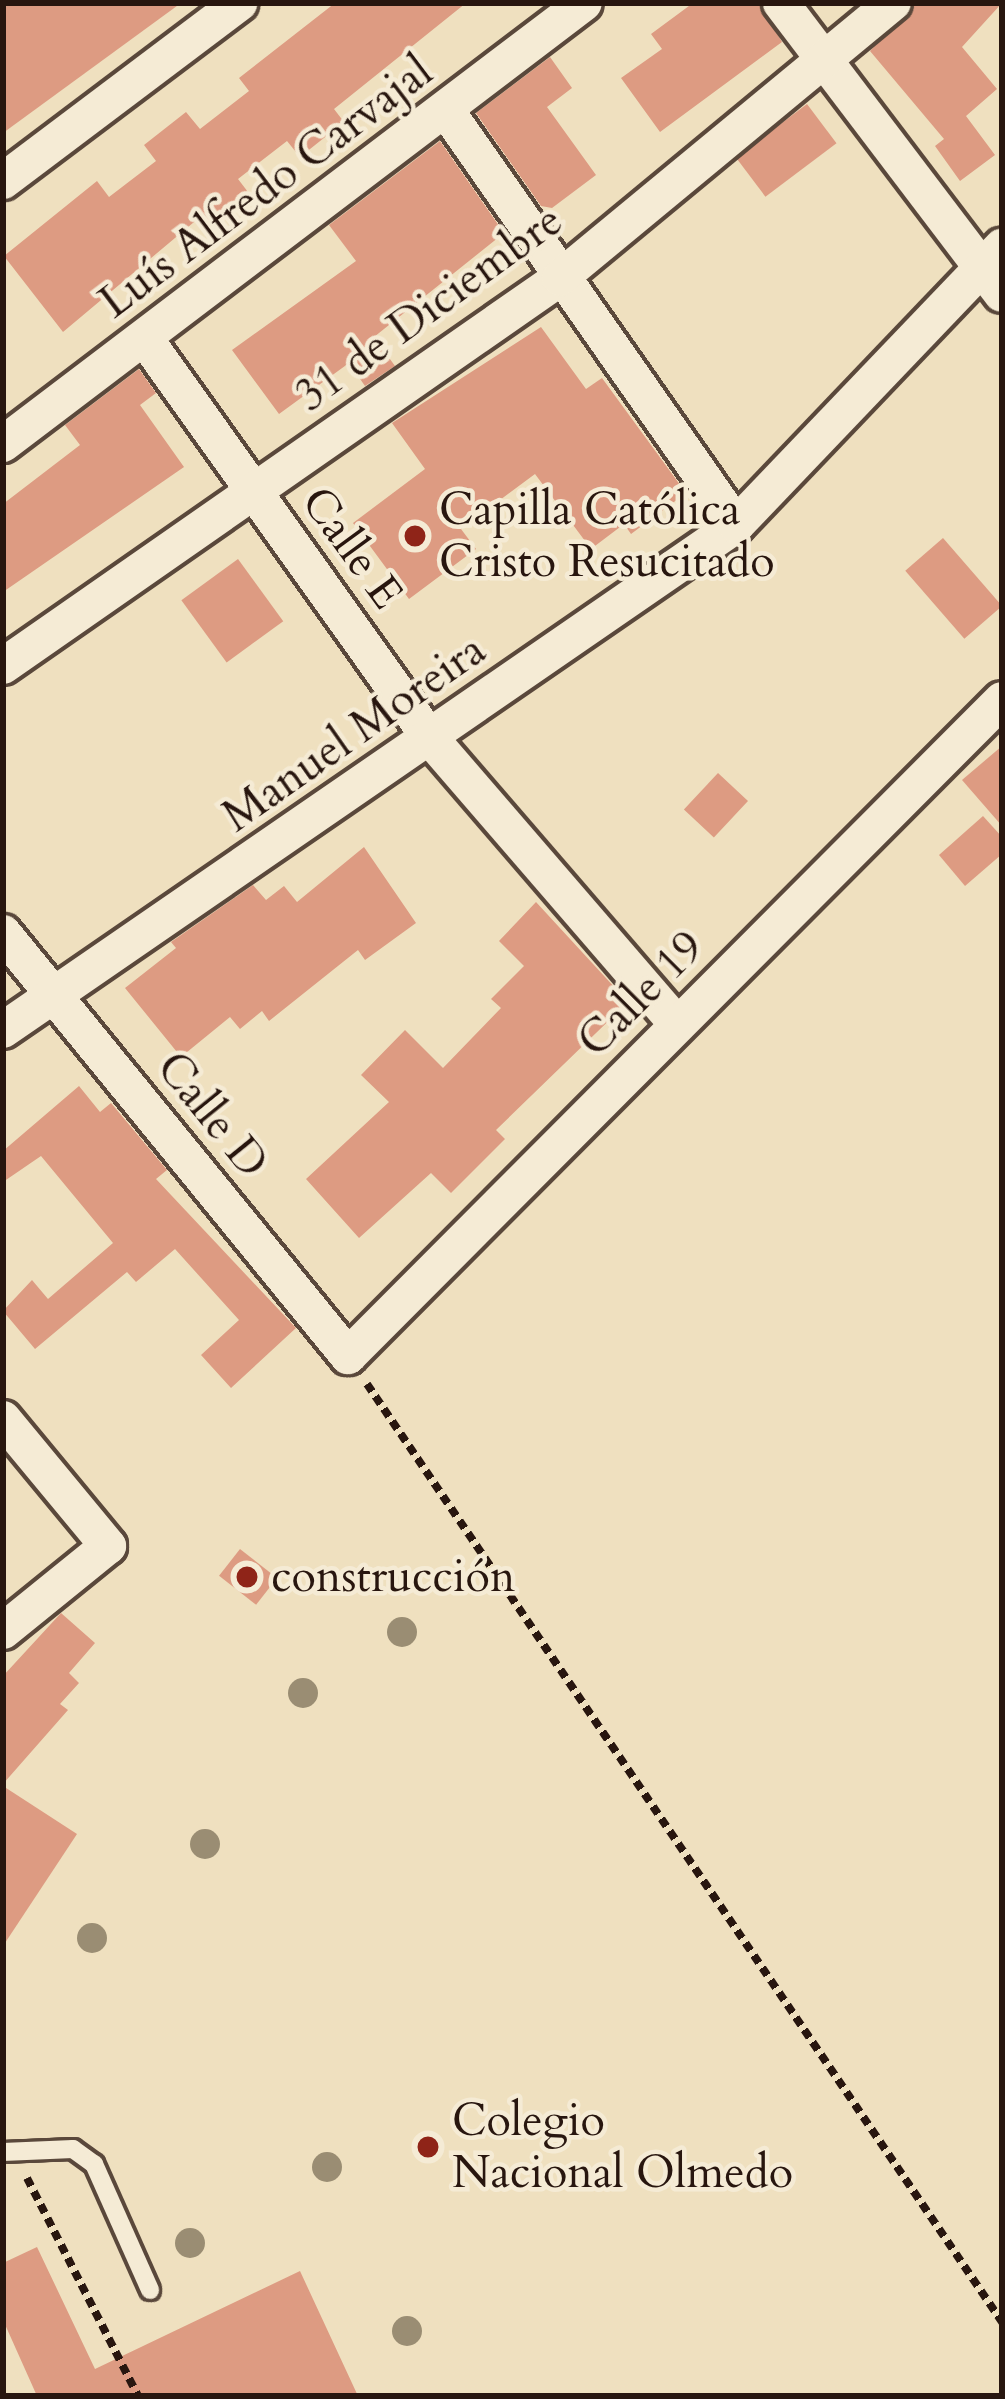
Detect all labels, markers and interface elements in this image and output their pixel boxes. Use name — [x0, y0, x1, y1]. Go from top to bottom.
street label: Luís Alfredo Carvajal — [89, 44, 443, 330]
street label: 31 de Diciembre — [285, 193, 573, 423]
street label: Calle E — [290, 477, 414, 619]
place label: Capilla Católica Cristo Resucitado — [439, 483, 775, 589]
marker: Capilla Católica Cristo Resucitado — [402, 523, 428, 549]
street label: Manuel Moreira — [212, 623, 496, 843]
street label: Calle 19 — [567, 920, 715, 1068]
street label: Calle D — [145, 1041, 279, 1189]
place label: construcción — [271, 1550, 515, 1604]
marker: construcción — [234, 1564, 260, 1590]
place label: Colegio Nacional Olmedo — [452, 2094, 793, 2200]
marker: Colegio Nacional Olmedo — [415, 2134, 441, 2160]

